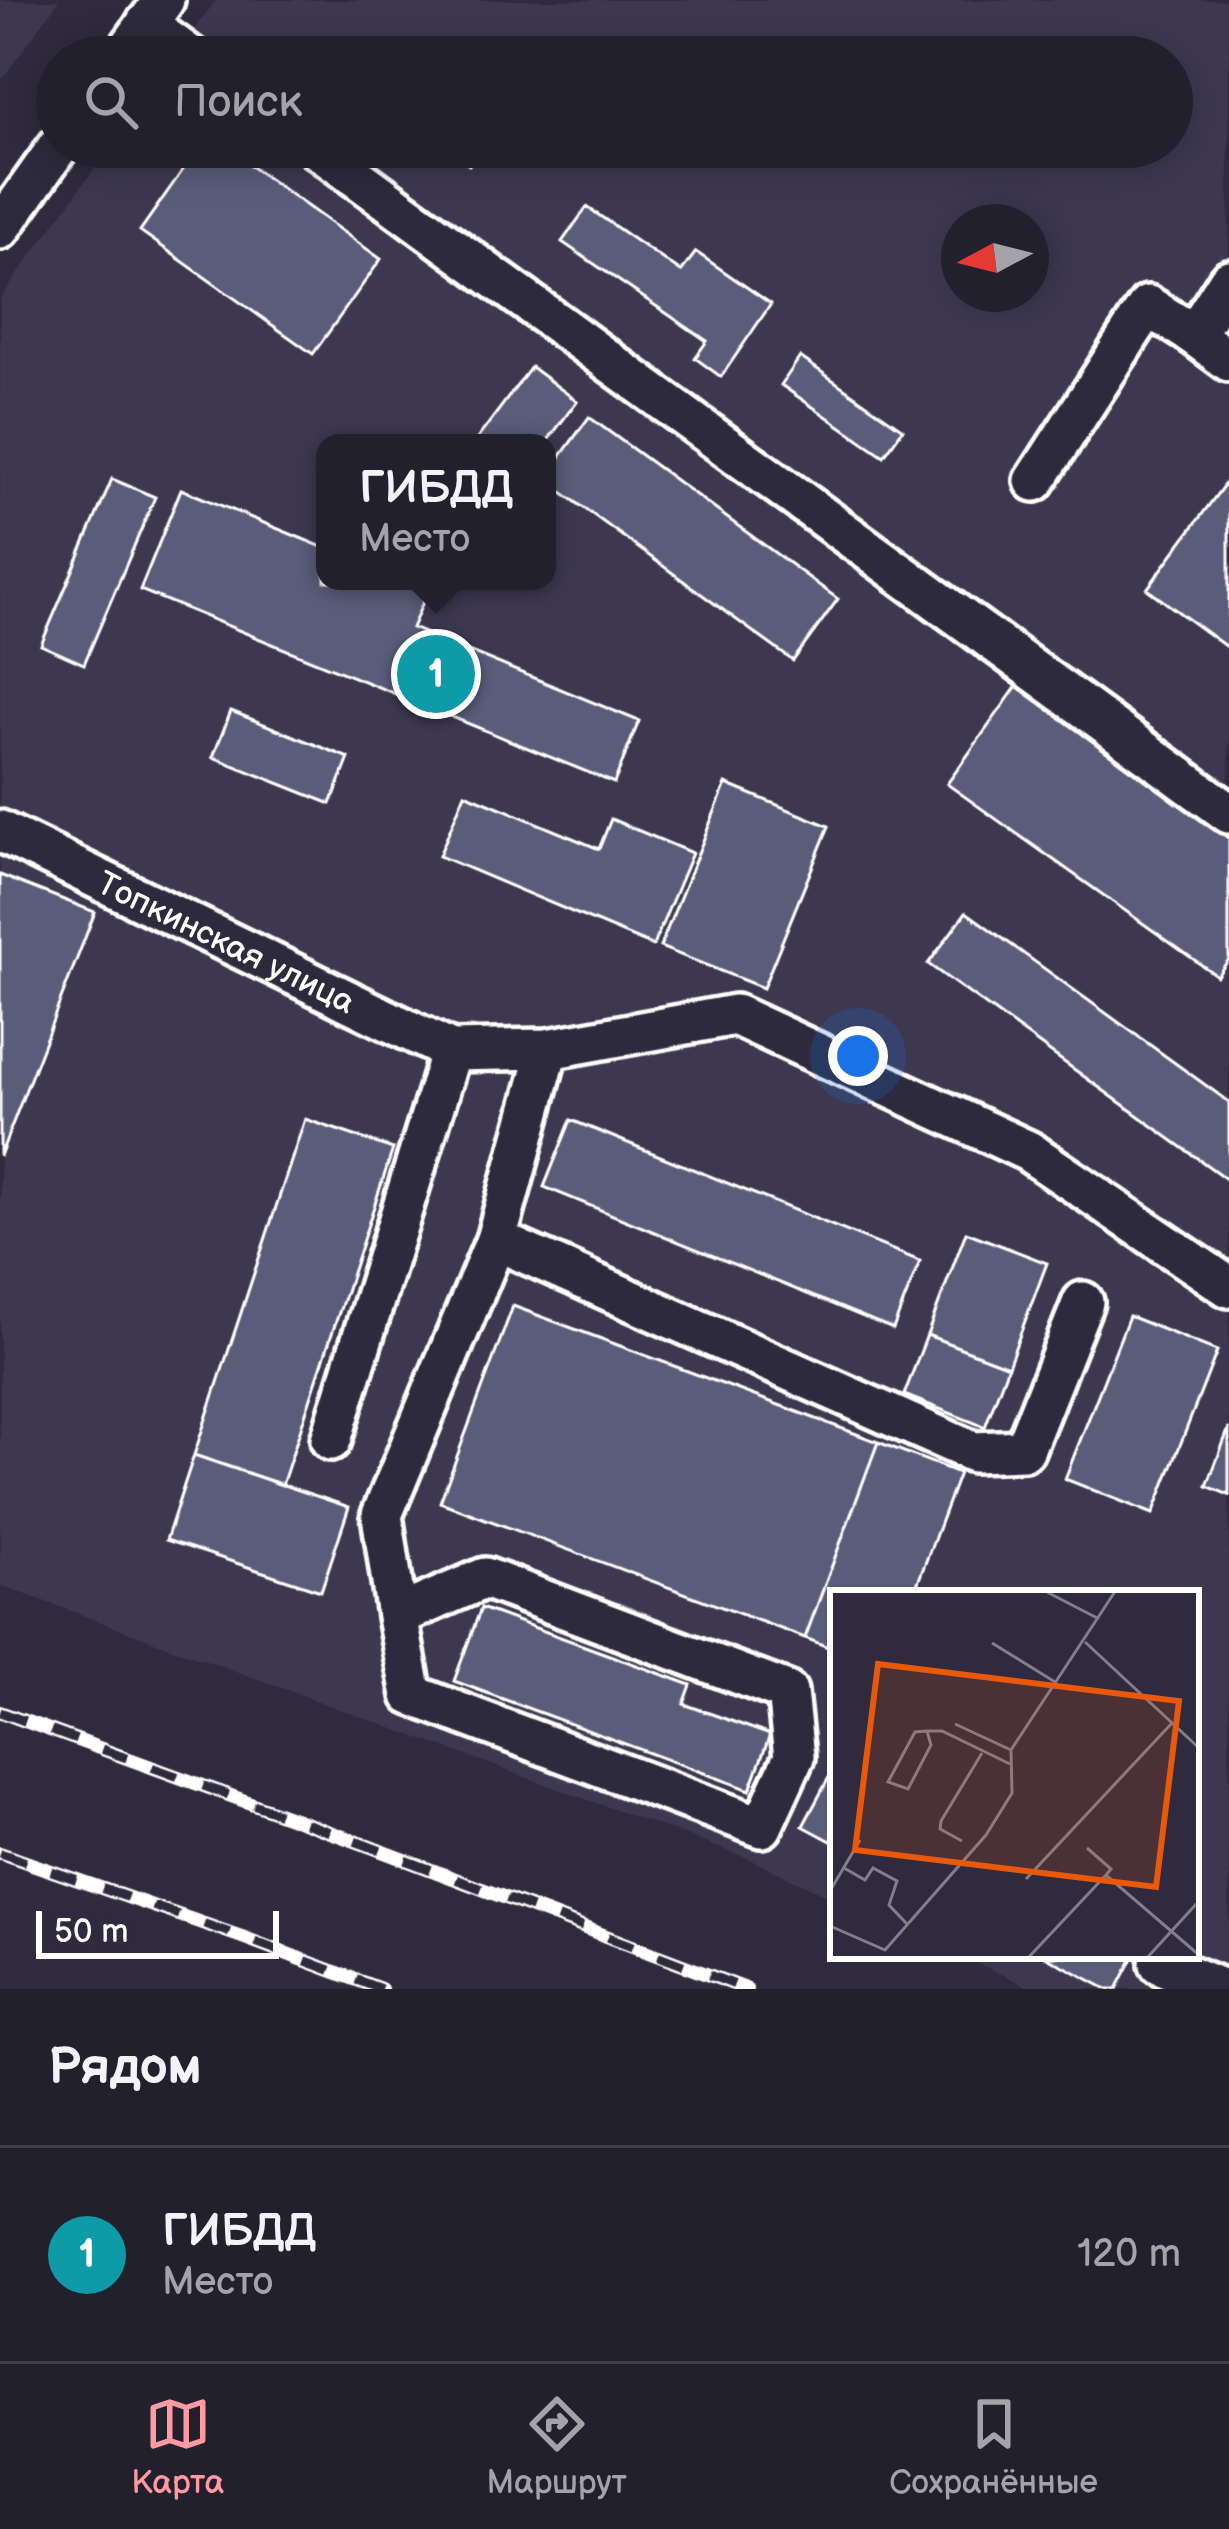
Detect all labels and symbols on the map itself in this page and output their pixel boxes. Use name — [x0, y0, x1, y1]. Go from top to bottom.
north arrow — [941, 204, 1049, 312]
pin: 1 — [397, 629, 475, 719]
street label: Топкинская улица — [90, 864, 361, 1023]
your location — [828, 1026, 888, 1086]
inset map — [830, 1590, 1199, 1959]
scale bar — [36, 1905, 279, 1958]

